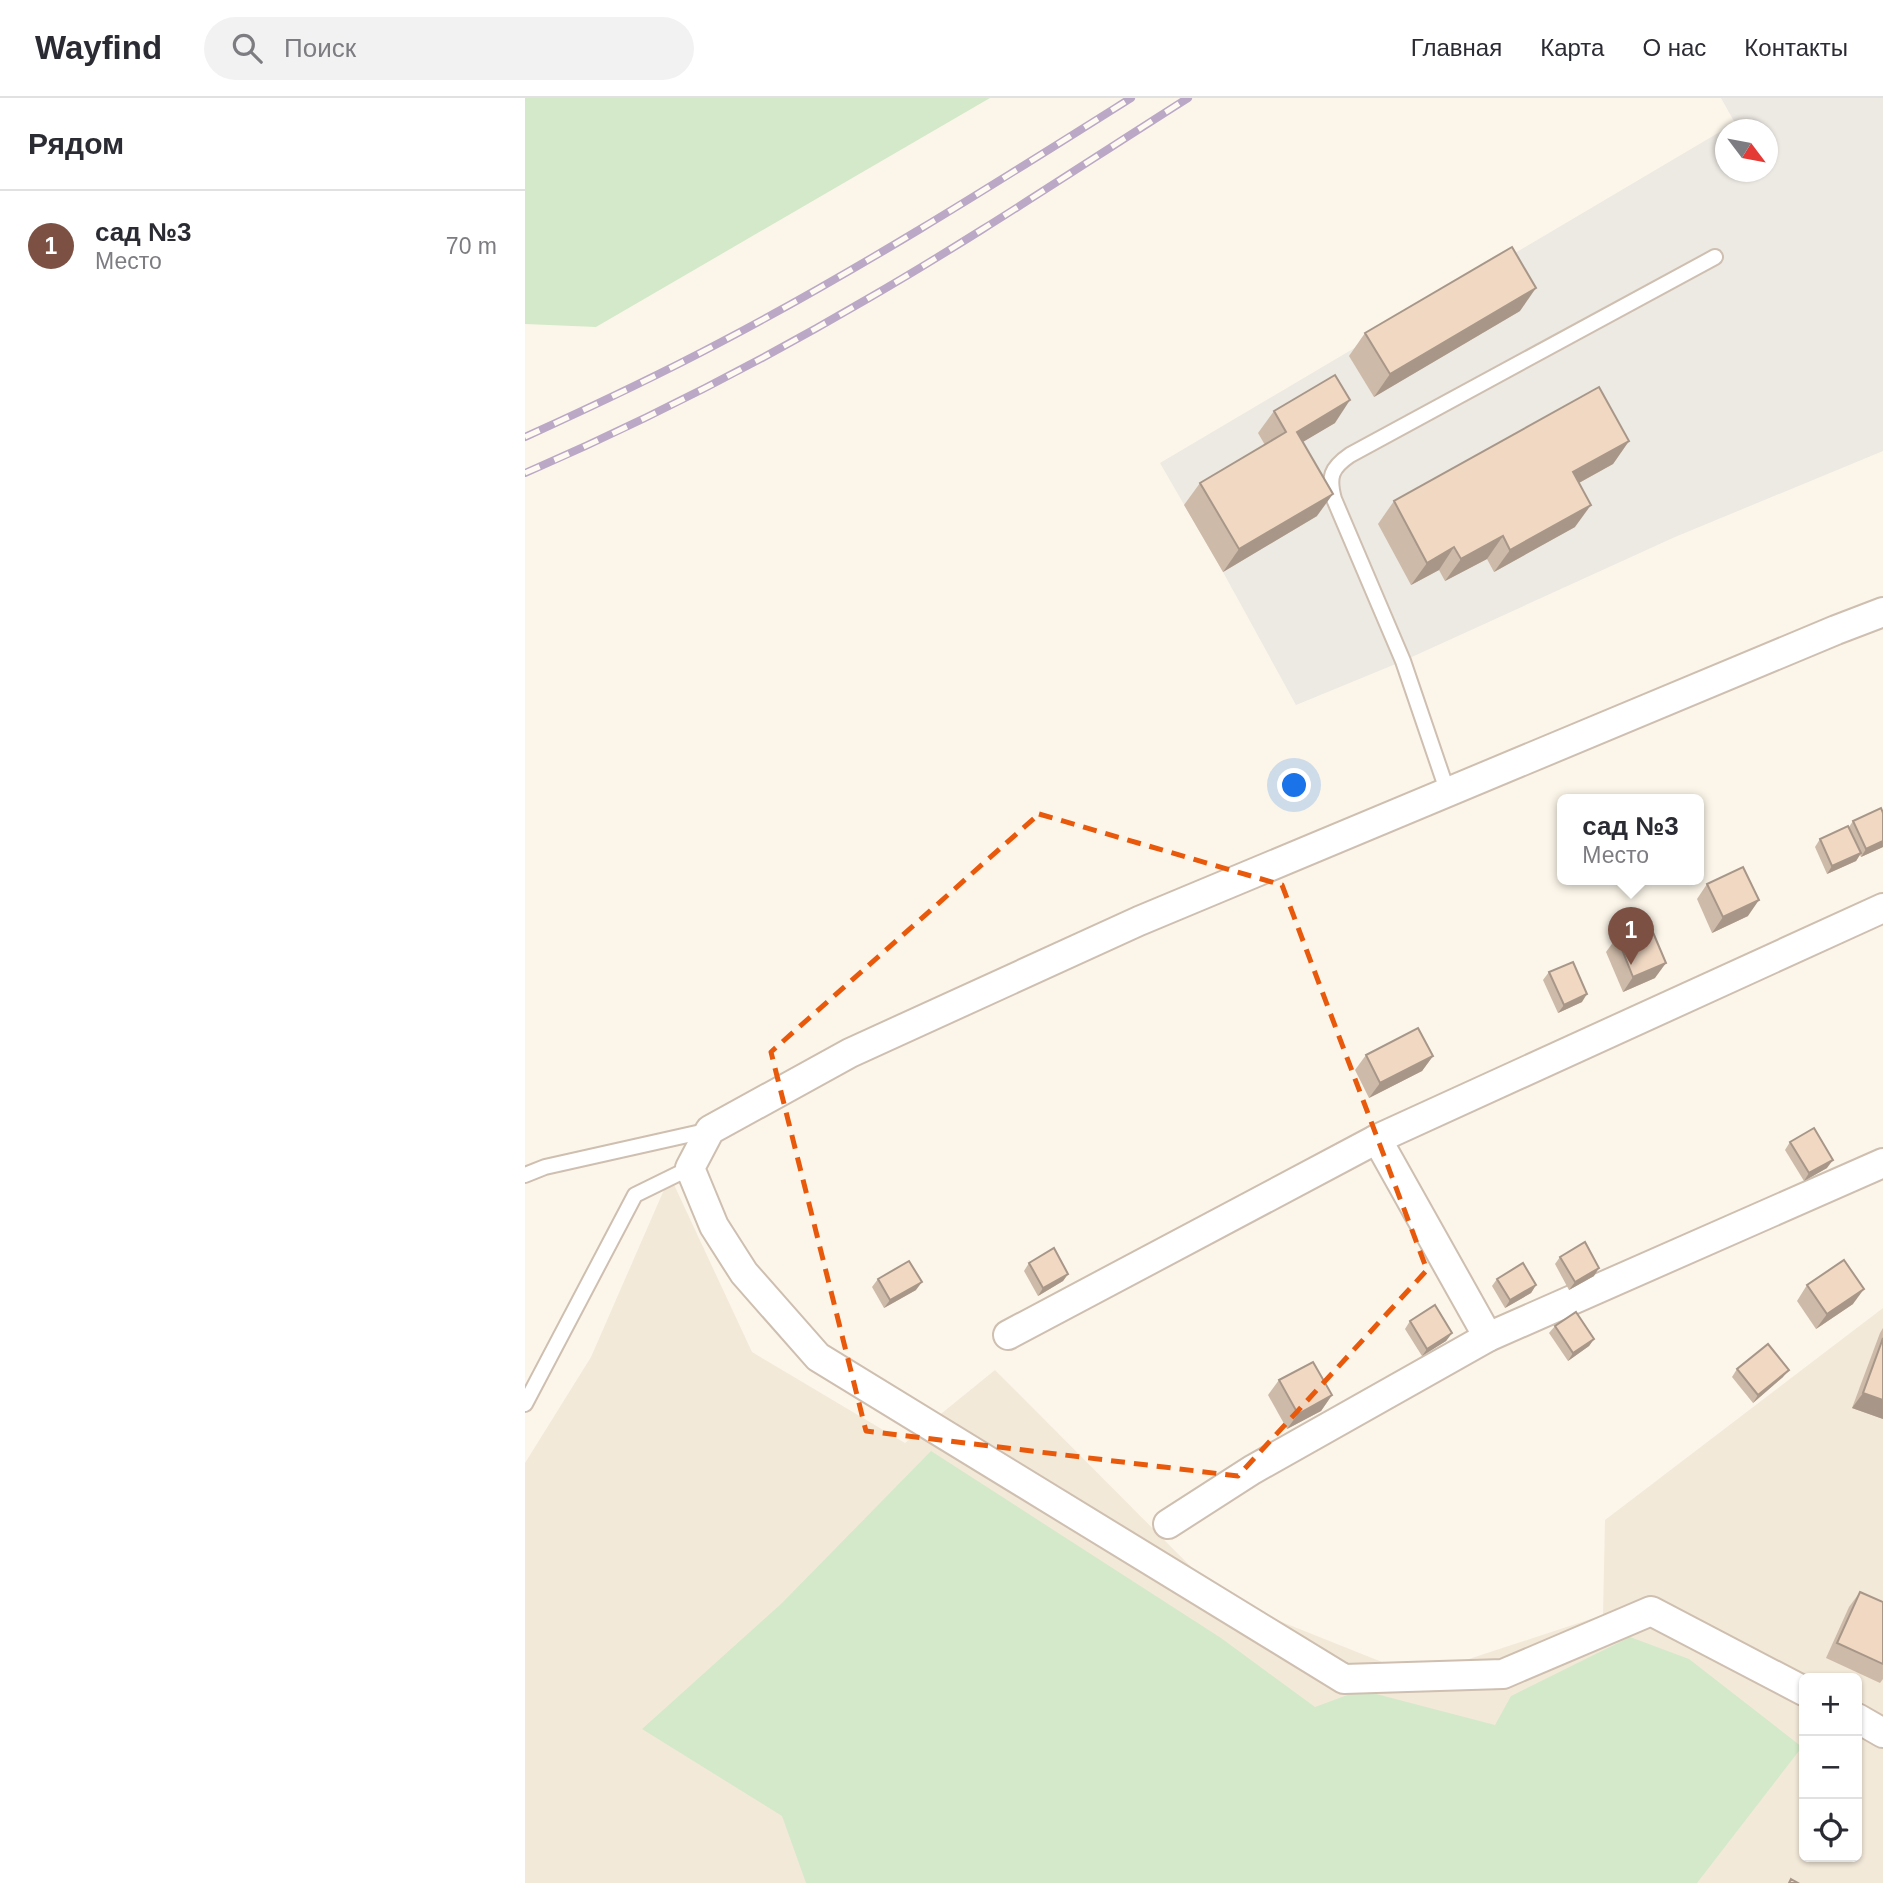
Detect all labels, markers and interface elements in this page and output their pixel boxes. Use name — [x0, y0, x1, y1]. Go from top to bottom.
search box — [204, 17, 694, 80]
text: Wayfind — [35, 29, 162, 66]
icon: search — [228, 29, 266, 67]
text: Поиск — [284, 33, 356, 63]
text: Главная — [1411, 34, 1502, 61]
text: Карта — [1540, 34, 1604, 61]
text: О нас — [1642, 34, 1706, 61]
text: Контакты — [1744, 34, 1848, 61]
north arrow — [1715, 119, 1778, 182]
text: Рядом — [28, 127, 124, 160]
text: сад №3 — [95, 217, 191, 247]
text: 1 — [45, 233, 57, 259]
text: 70 m — [446, 233, 497, 259]
text: Место — [95, 248, 162, 274]
your location — [1277, 768, 1311, 802]
popup — [1557, 794, 1704, 885]
text: сад №3 — [1582, 811, 1679, 841]
text: Место — [1582, 842, 1649, 868]
pin: 1 — [1608, 907, 1654, 965]
map controls — [1799, 1673, 1862, 1862]
button: + — [1799, 1673, 1862, 1736]
button: − — [1799, 1736, 1862, 1799]
button: locate — [1799, 1799, 1862, 1862]

